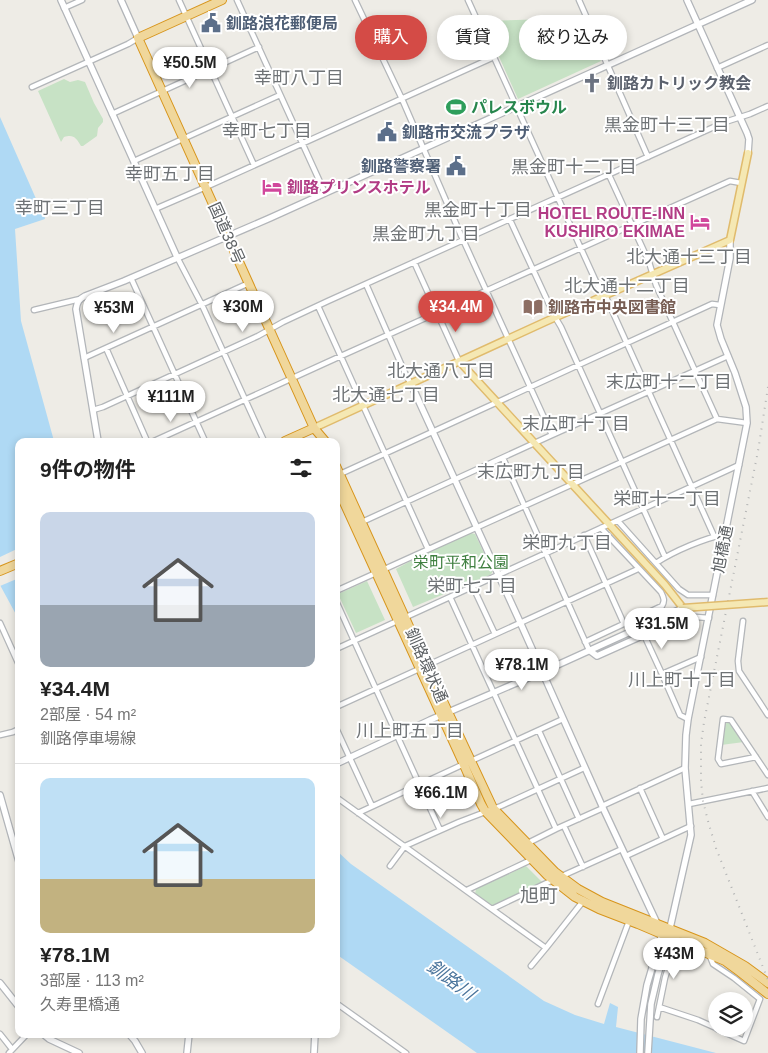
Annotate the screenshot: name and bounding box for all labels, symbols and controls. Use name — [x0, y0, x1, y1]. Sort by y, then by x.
public building icon: 釧路浪花郵便局 — [200, 12, 222, 34]
place label: 釧路浪花郵便局 — [226, 15, 338, 32]
chip: 購入 — [355, 15, 427, 60]
chip: 賃貸 — [437, 15, 509, 60]
chip: 絞り込み — [519, 15, 627, 60]
pin: ¥50.5M — [149, 46, 231, 89]
text: ¥50.5M — [163, 54, 217, 71]
district label: 幸町八丁目 — [254, 68, 344, 88]
church icon: 釧路カトリック教会 — [581, 72, 603, 94]
place label: 釧路カトリック教会 — [607, 75, 751, 92]
sports icon: パレスボウル — [445, 96, 467, 118]
place label: パレスボウル — [471, 99, 567, 116]
district label: 黒金町十三丁目 — [604, 115, 730, 135]
district label: 幸町七丁目 — [222, 121, 312, 141]
public building icon: 釧路市交流プラザ — [376, 121, 398, 143]
place label: 釧路市交流プラザ — [402, 124, 530, 141]
public building icon: 釧路警察署 — [445, 155, 467, 177]
district label: 黒金町十二丁目 — [511, 157, 637, 177]
place label: 釧路警察署 — [361, 158, 441, 175]
district label: 幸町五丁目 — [125, 164, 215, 184]
hotel icon: 釧路プリンスホテル — [261, 176, 283, 198]
place label: 釧路プリンスホテル — [287, 179, 431, 196]
district label: 幸町三丁目 — [15, 198, 105, 218]
street label: 国道38号 — [205, 200, 248, 267]
district label: 黒金町十丁目 — [424, 200, 532, 220]
place label: HOTEL ROUTE-INN KUSHIRO EKIMAE — [538, 205, 685, 240]
hotel icon: HOTEL ROUTE-INN KUSHIRO EKIMAE — [689, 211, 711, 233]
district label: 黒金町九丁目 — [372, 224, 480, 244]
district label: 北大通十三丁目 — [626, 247, 752, 267]
district label: 北大通十二丁目 — [564, 276, 690, 296]
pin: ¥30M — [213, 290, 273, 333]
pin: ¥34.4M — [415, 290, 497, 333]
pin: ¥53M — [84, 292, 144, 334]
library icon: 釧路市中央図書館 — [522, 296, 544, 318]
text: ¥30M — [223, 298, 263, 315]
text: ¥34.4M — [429, 298, 483, 315]
text: ¥53M — [94, 299, 134, 316]
place label: 釧路市中央図書館 — [548, 299, 676, 316]
district label: 北大通八丁目 — [387, 361, 495, 381]
district label: 末広町十二丁目 — [606, 372, 732, 392]
pin: ¥111M — [136, 380, 206, 423]
district label: 北大通七丁目 — [332, 385, 440, 405]
text: ¥111M — [147, 388, 195, 405]
district label: 末広町十丁目 — [522, 414, 630, 434]
icon: filters — [287, 454, 315, 482]
text: 9件の物件 — [40, 458, 136, 481]
district label: 末広町九丁目 — [477, 462, 585, 482]
district label: 栄町十一丁目 — [613, 489, 721, 509]
street label: 旭橋通 — [710, 524, 735, 574]
district label: 栄町九丁目 — [522, 533, 612, 553]
icon: home — [133, 545, 223, 635]
park label: 栄町平和公園 — [413, 554, 509, 571]
district label: 栄町七丁目 — [427, 576, 517, 596]
pin: ¥31.5M — [621, 608, 703, 650]
text: ¥31.5M — [635, 615, 689, 632]
street label: 釧路環状通 — [403, 625, 451, 705]
pin: ¥78.1M — [481, 648, 563, 691]
text: ¥78.1M — [495, 656, 549, 673]
district label: 川上町十丁目 — [628, 670, 736, 690]
text: ¥34.4M — [40, 677, 110, 700]
text: 2部屋 · 54 m² — [40, 706, 136, 723]
district label: 川上町五丁目 — [356, 721, 464, 741]
text: 釧路停車場線 — [40, 730, 136, 747]
pin: ¥66.1M — [400, 776, 482, 819]
text: ¥66.1M — [414, 784, 468, 801]
icon: home — [133, 810, 223, 900]
district label: 旭町 — [520, 885, 558, 906]
pin: ¥43M — [644, 938, 704, 980]
text: ¥78.1M — [40, 943, 110, 966]
text: ¥43M — [654, 945, 694, 962]
water label: 釧路川 — [423, 956, 480, 1005]
text: 3部屋 · 113 m² — [40, 972, 144, 989]
map controls — [708, 992, 753, 1037]
button: layers — [708, 992, 753, 1037]
text: 久寿里橋通 — [40, 996, 120, 1013]

